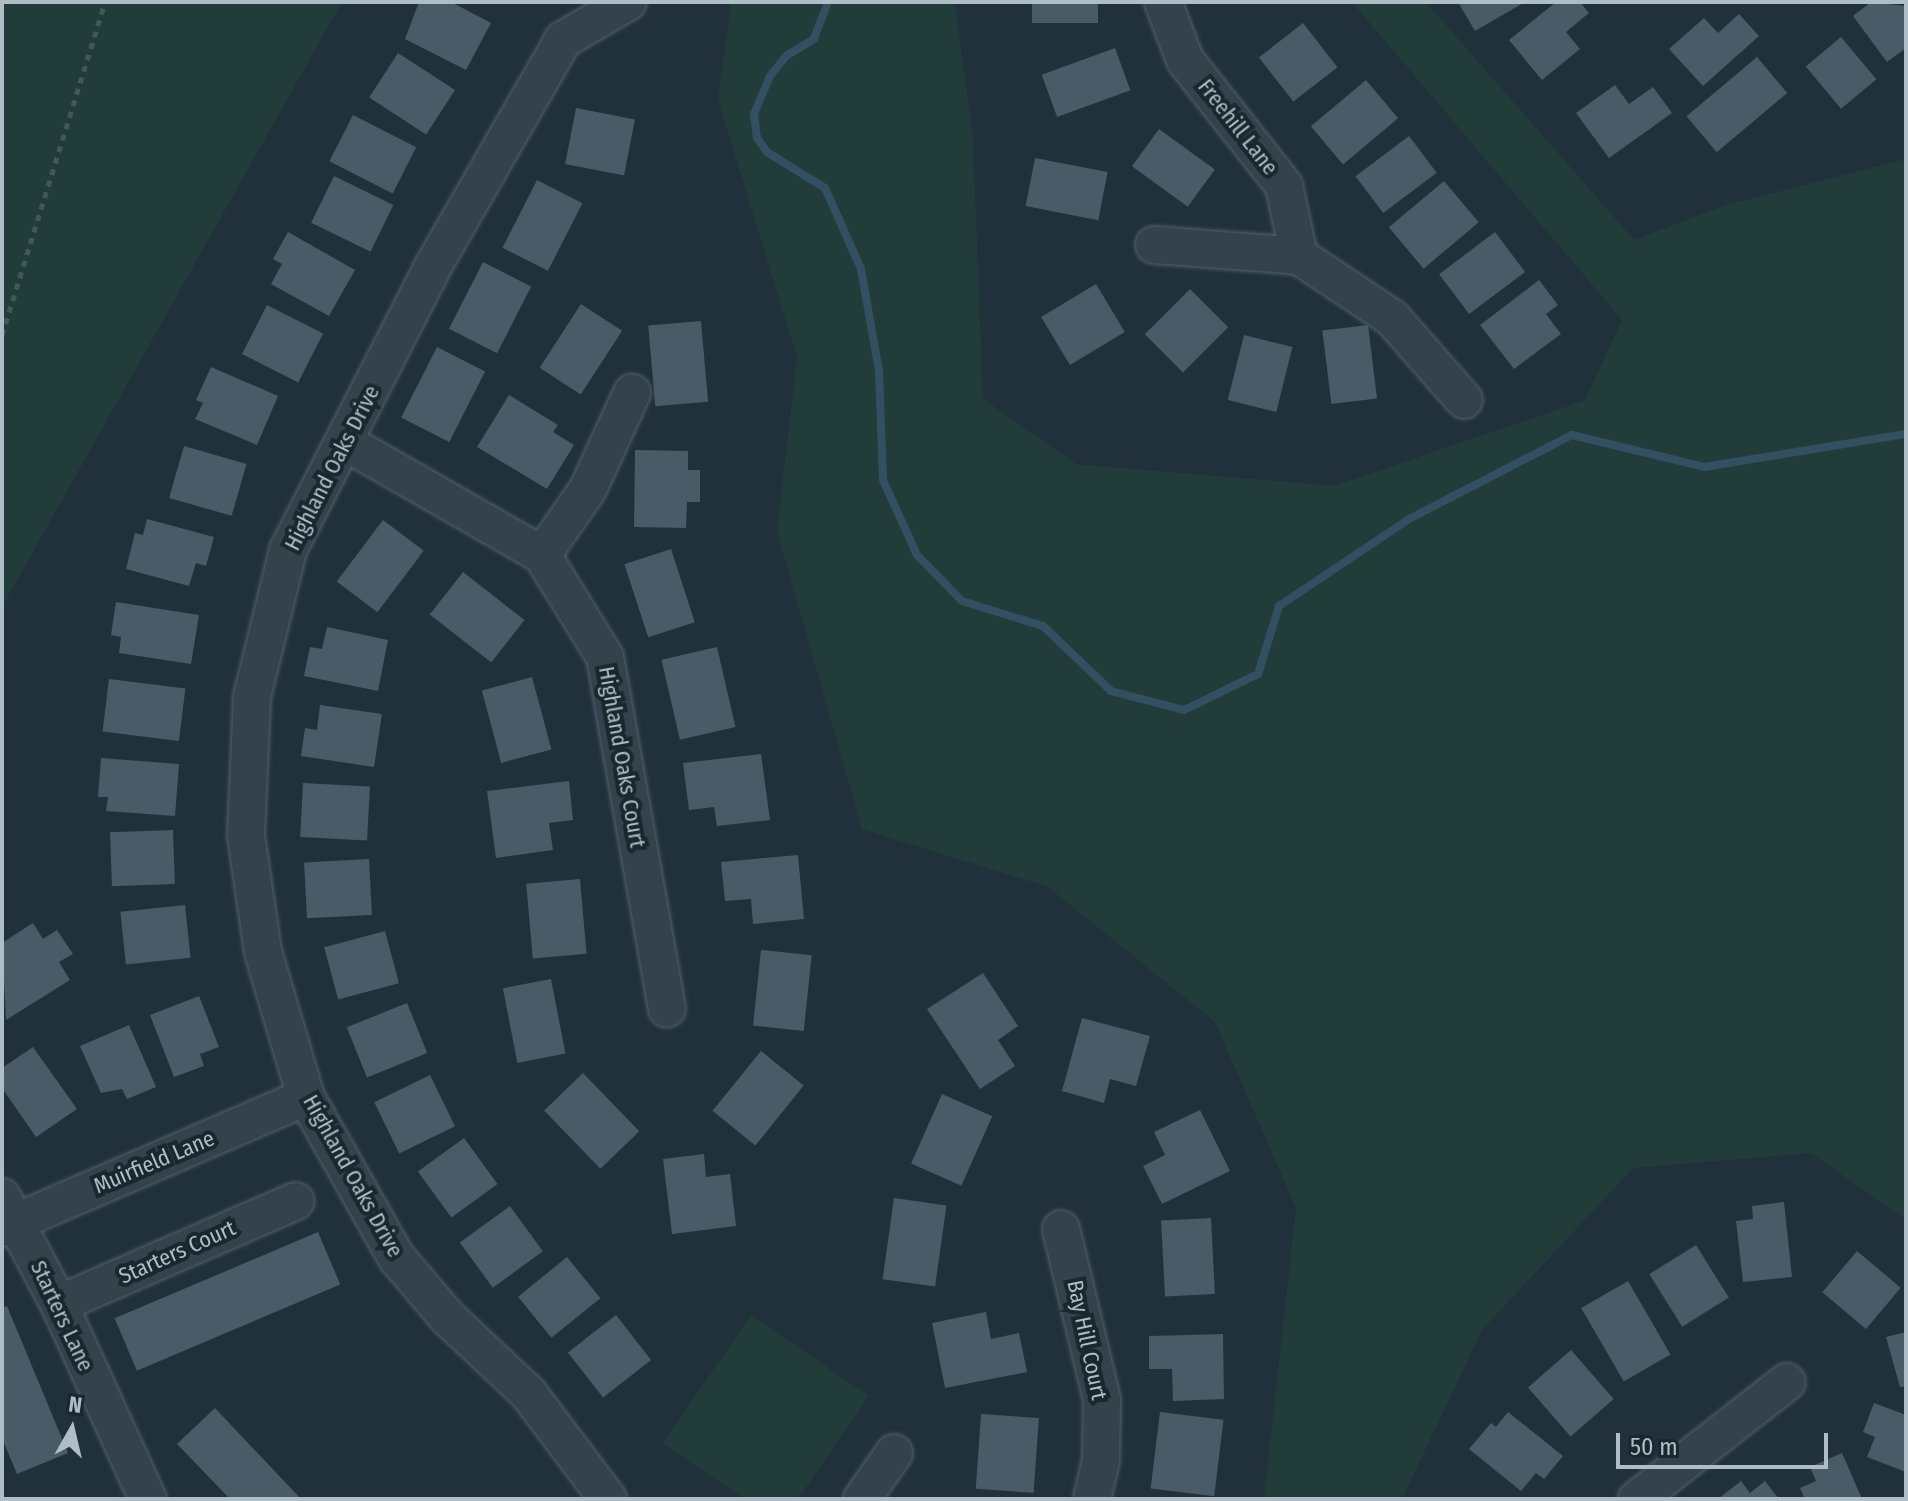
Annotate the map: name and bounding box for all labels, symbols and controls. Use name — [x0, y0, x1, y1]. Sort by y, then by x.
street label: Freehill Lane — [1192, 74, 1284, 180]
street label: Highland Oaks Drive — [279, 381, 385, 555]
street label: Highland Oaks Court — [593, 664, 651, 850]
street label: Highland Oaks Drive — [297, 1090, 409, 1262]
street label: Muirfield Lane — [90, 1125, 218, 1199]
street label: Starters Court — [115, 1215, 239, 1289]
street label: Starters Lane — [25, 1257, 99, 1375]
street label: Bay Hill Court — [1061, 1278, 1113, 1402]
north arrow — [32, 1389, 112, 1469]
text: N — [67, 1390, 84, 1419]
scale bar — [1620, 1417, 1832, 1467]
text: 50 m — [1630, 1433, 1678, 1461]

